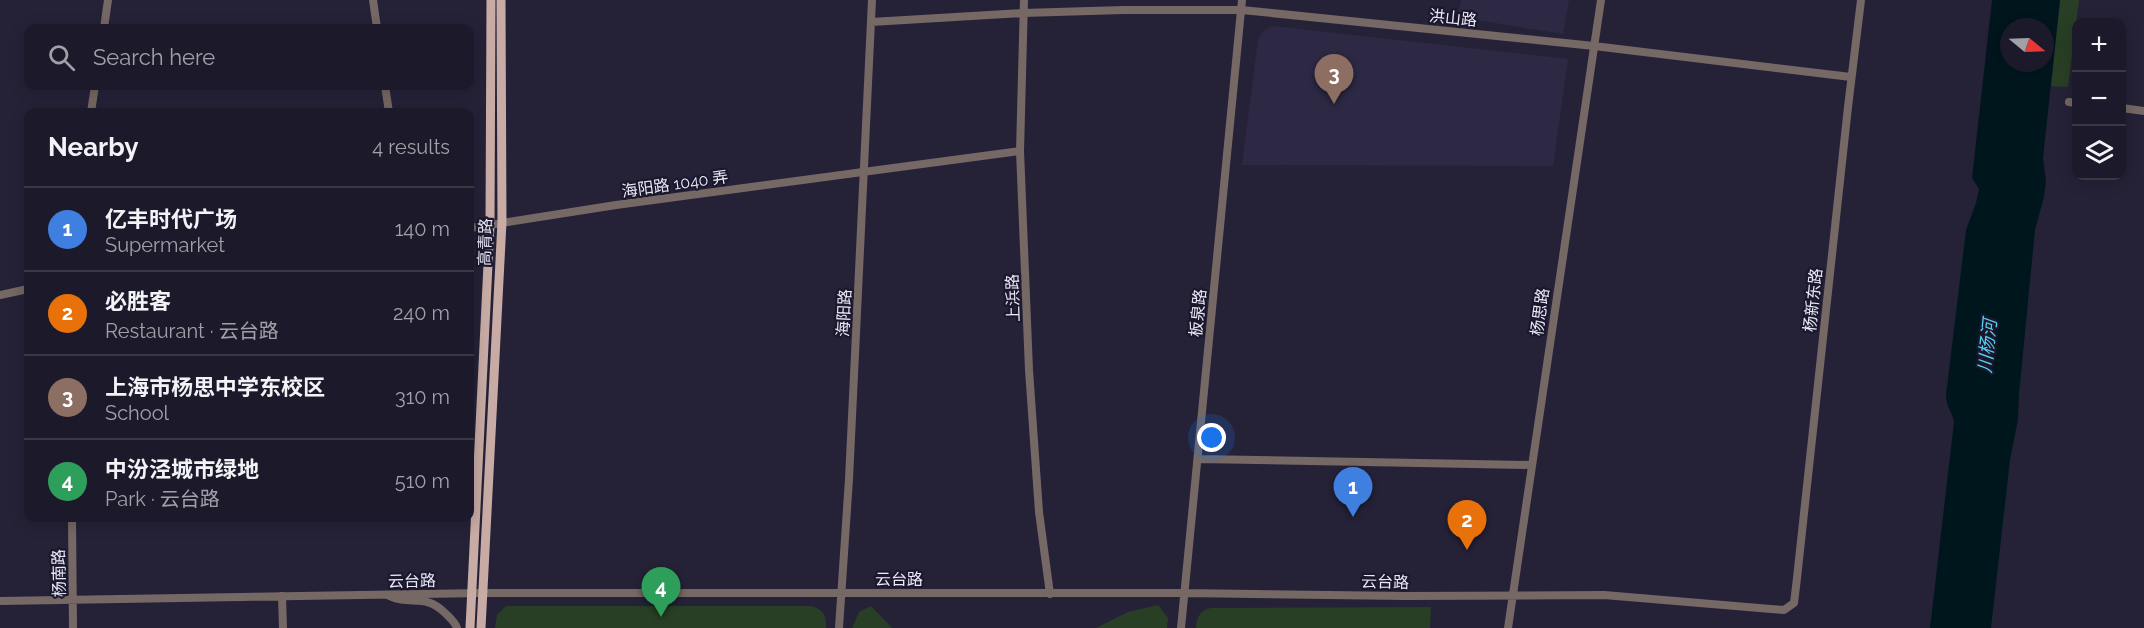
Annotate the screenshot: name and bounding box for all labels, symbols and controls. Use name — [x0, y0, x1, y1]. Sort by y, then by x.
street label: 洪山路 — [1428, 6, 1478, 30]
north arrow — [2000, 18, 2054, 72]
map controls — [2072, 18, 2126, 180]
button: + — [2072, 18, 2126, 72]
search box — [24, 24, 474, 90]
icon: search — [45, 41, 78, 74]
text: Search here — [93, 44, 215, 70]
pin: 3 — [1314, 54, 1354, 104]
button: − — [2072, 72, 2126, 126]
button: layers — [2072, 126, 2126, 180]
text: Nearby — [48, 132, 138, 162]
text: 4 results — [372, 135, 450, 159]
street label: 海阳路 1040 弄 — [621, 167, 729, 201]
text: 亿丰时代广场 — [105, 206, 237, 232]
text: 1 — [63, 217, 72, 241]
text: 140 m — [395, 217, 450, 241]
street label: 高青路 — [475, 218, 495, 266]
text: Supermarket — [105, 233, 225, 257]
street label: 杨新东路 — [1800, 267, 1826, 333]
street label: 上浜路 — [1003, 274, 1023, 322]
street label: 杨思路 — [1527, 287, 1553, 337]
text: 必胜客 — [105, 288, 171, 314]
street label: 板泉路 — [1186, 288, 1210, 338]
street label: 海阳路 — [833, 289, 855, 337]
text: 2 — [62, 301, 73, 325]
text: 240 m — [393, 301, 450, 325]
water label: 川杨河 — [1974, 315, 2001, 374]
text: Restaurant · 云台路 — [105, 319, 279, 343]
text: 上海市杨思中学东校区 — [105, 374, 325, 400]
text: 3 — [62, 385, 73, 409]
text: 310 m — [395, 385, 450, 409]
text: School — [105, 401, 169, 425]
your location — [1197, 423, 1226, 452]
text: 中汾泾城市绿地 — [105, 456, 259, 482]
pin: 1 — [1334, 468, 1372, 517]
text: 4 — [62, 469, 73, 493]
text: 510 m — [395, 469, 450, 493]
text: Park · 云台路 — [105, 487, 220, 511]
pin: 2 — [1448, 500, 1486, 550]
street label: 杨南路 — [49, 549, 69, 597]
pin: 4 — [642, 568, 680, 617]
street label: 云台路 — [875, 570, 923, 589]
street label: 云台路 — [388, 571, 436, 591]
street label: 云台路 — [1361, 572, 1409, 592]

